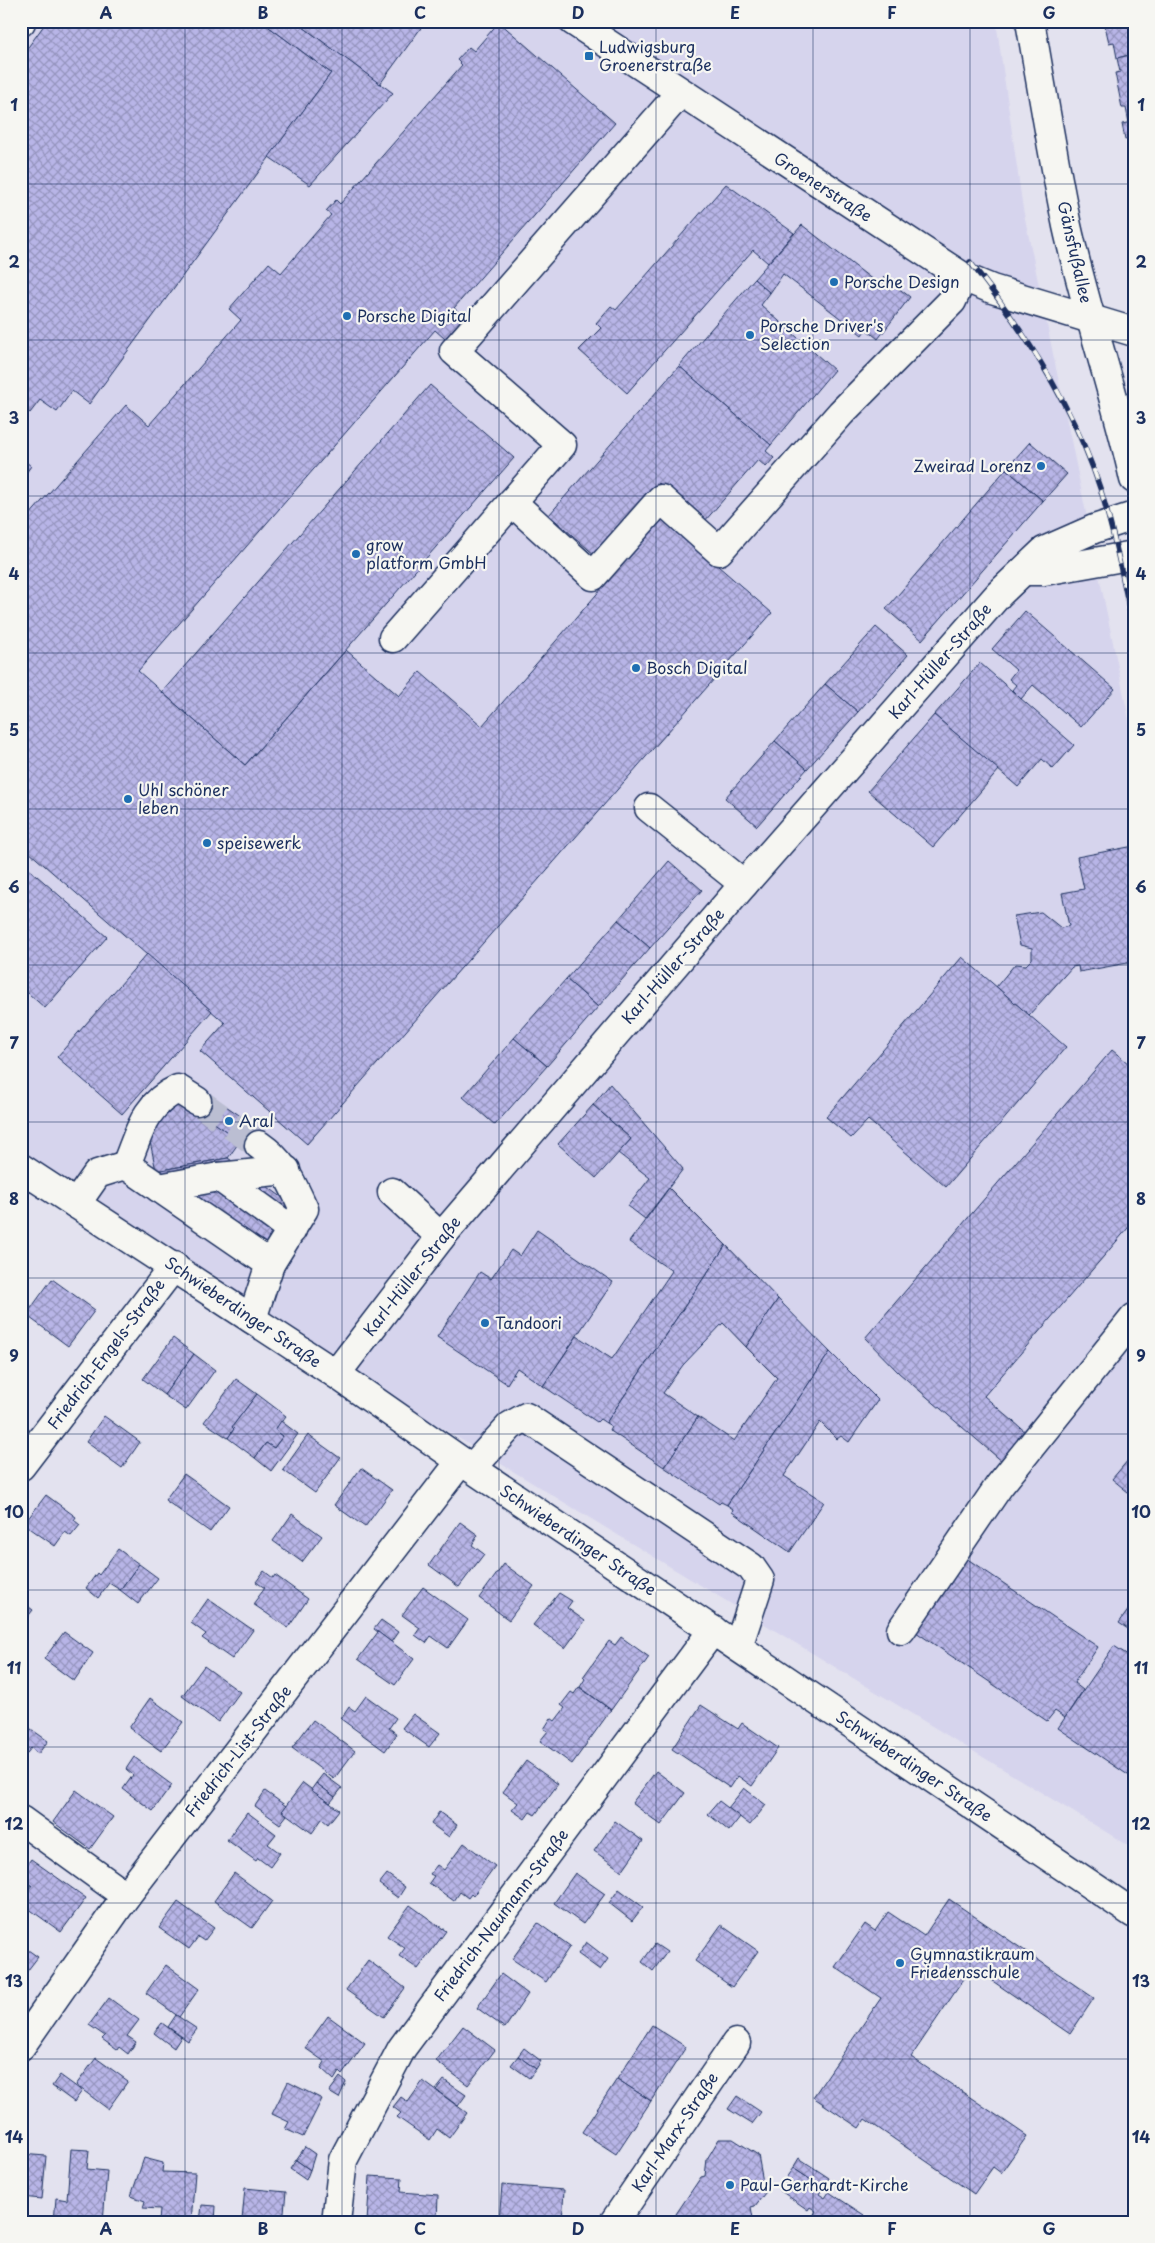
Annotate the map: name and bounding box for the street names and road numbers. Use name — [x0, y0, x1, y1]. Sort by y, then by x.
street label: Groenerstraße — [770, 145, 877, 227]
street label: Gänsfußallee — [1053, 199, 1099, 305]
street label: Karl-Hüller-Straße — [882, 597, 996, 723]
street label: Karl-Hüller-Straße — [615, 902, 729, 1028]
street label: Karl-Hüller-Straße — [357, 1210, 466, 1340]
street label: Schwieberdinger Straße — [161, 1250, 327, 1373]
street label: Friedrich-Engels-Straße — [41, 1273, 170, 1434]
street label: Schwieberdinger Straße — [496, 1478, 662, 1601]
street label: Friedrich-List-Straße — [178, 1679, 296, 1821]
street label: Schwieberdinger Straße — [832, 1704, 998, 1827]
street label: Friedrich-Naumann-Straße — [427, 1823, 573, 2006]
street label: Karl-Marx-Straße — [625, 2067, 723, 2196]

